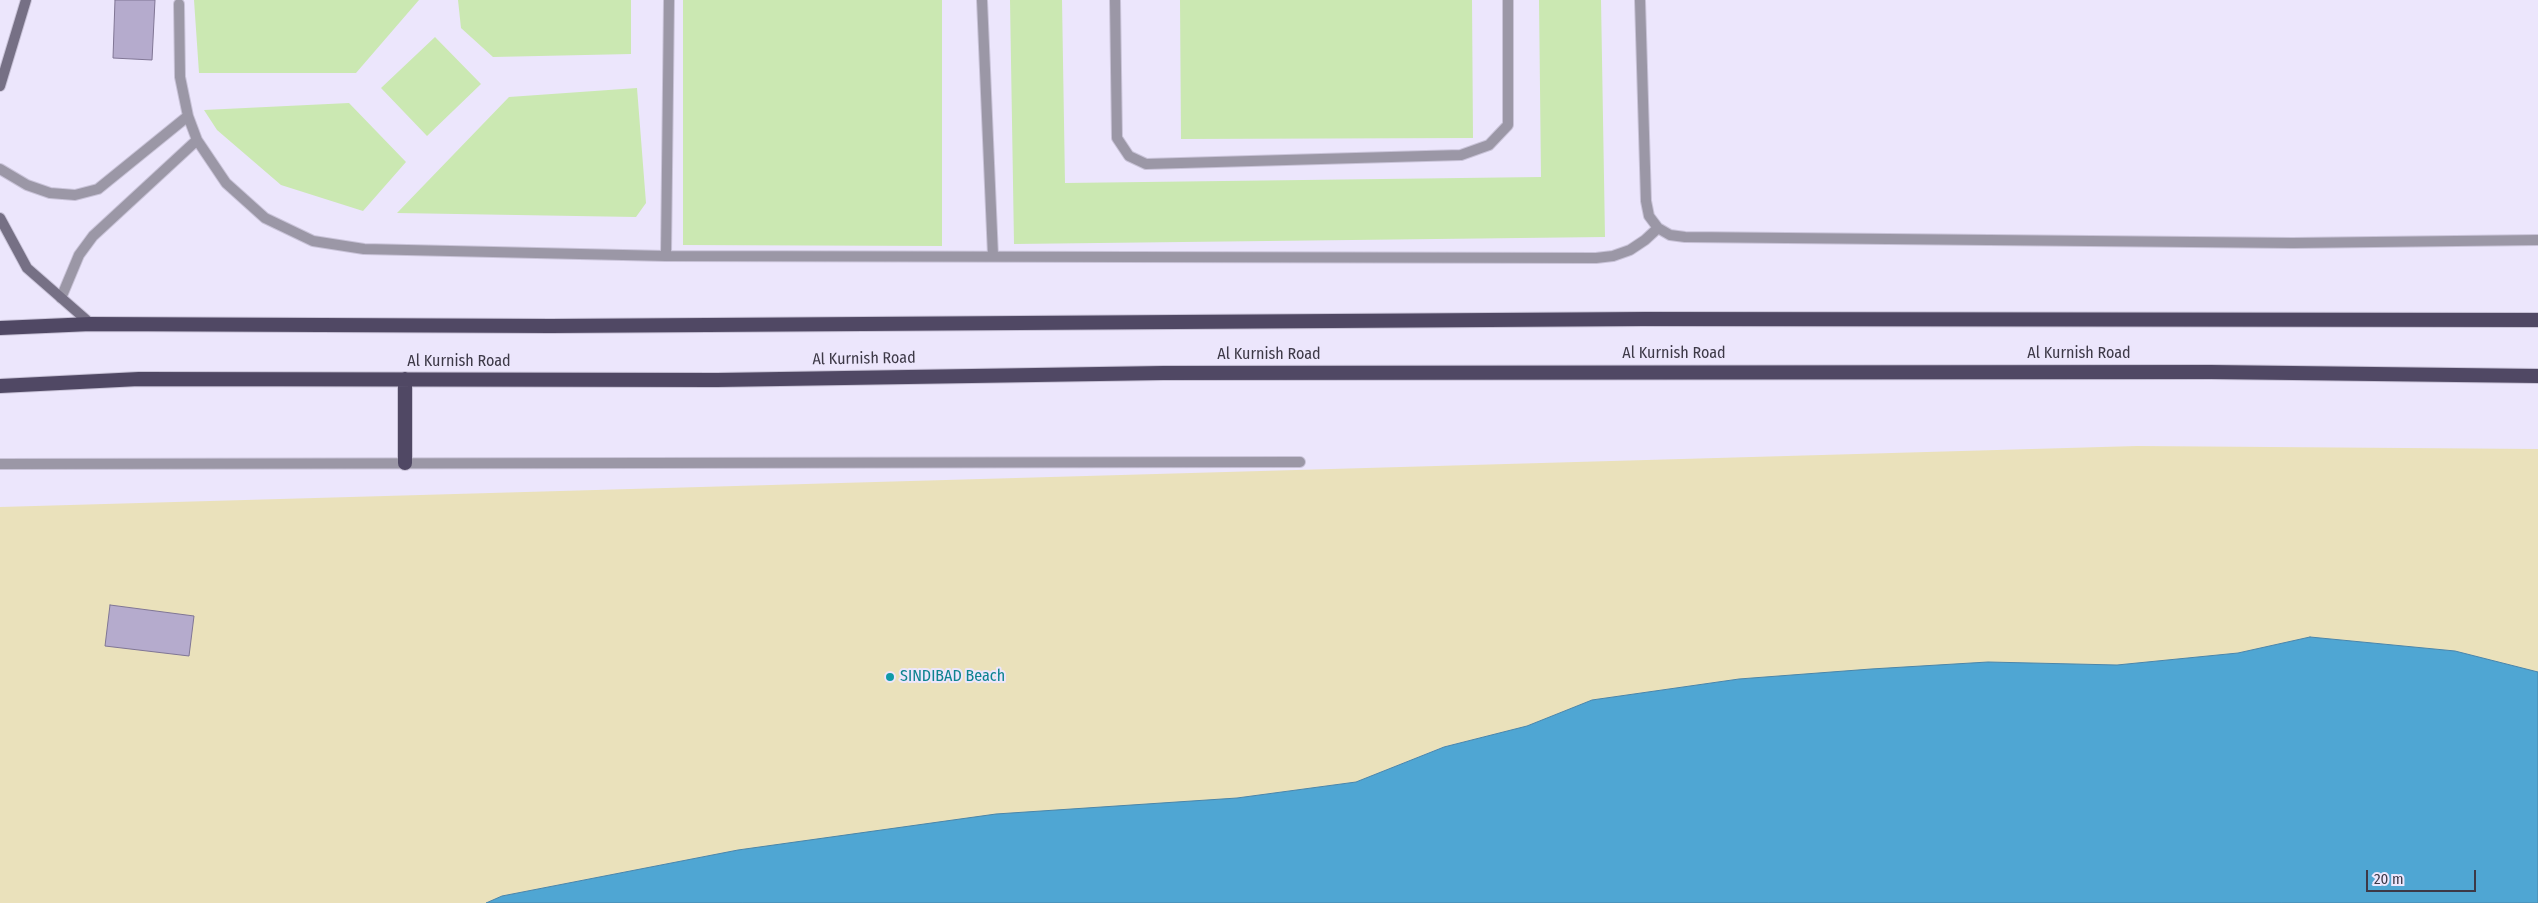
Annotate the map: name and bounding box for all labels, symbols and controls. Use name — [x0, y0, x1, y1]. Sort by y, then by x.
street label: Al Kurnish Road — [1622, 344, 1726, 364]
street label: Al Kurnish Road — [2027, 344, 2131, 364]
street label: Al Kurnish Road — [1217, 345, 1321, 365]
street label: Al Kurnish Road — [812, 348, 916, 370]
street label: Al Kurnish Road — [407, 352, 511, 372]
place label: SINDIBAD Beach — [900, 667, 1005, 687]
marker: SINDIBAD Beach — [884, 671, 896, 683]
scale bar — [2368, 860, 2478, 892]
text: 20 m — [2374, 870, 2404, 888]

